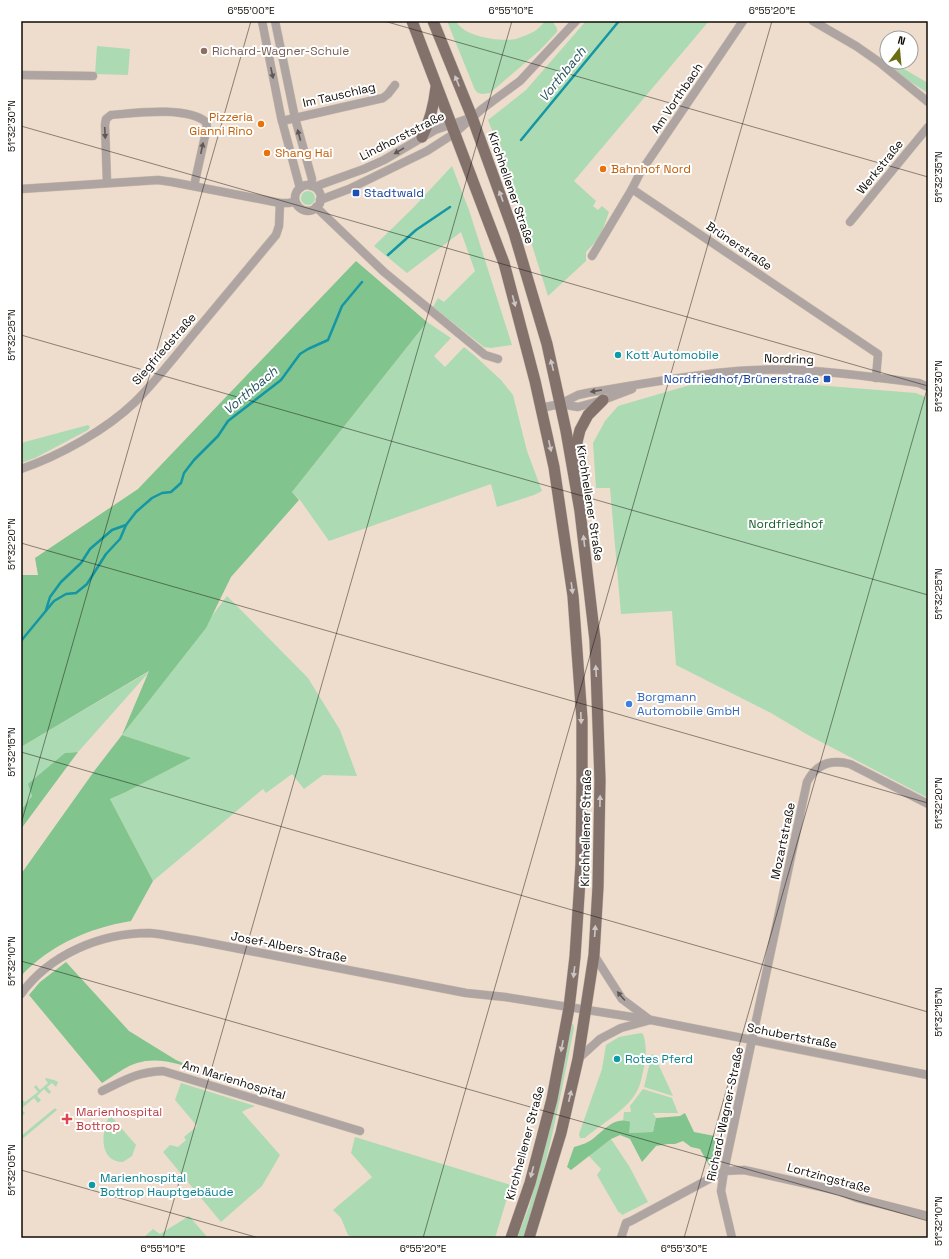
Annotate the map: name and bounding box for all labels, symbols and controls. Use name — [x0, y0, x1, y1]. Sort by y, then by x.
text: 6°55'00"E — [227, 4, 275, 17]
text: 6°55'10"E — [489, 4, 534, 17]
text: 6°55'20"E — [749, 4, 796, 17]
north arrow — [879, 30, 919, 70]
text: N — [896, 33, 907, 48]
place label: Richard-Wagner-Schule — [212, 43, 349, 59]
water label: Vorthbach — [535, 43, 590, 105]
marker: Richard-Wagner-Schule — [199, 46, 209, 56]
street label: Am Vorthbach — [648, 60, 706, 136]
one-way arrow — [270, 67, 276, 79]
one-way arrow — [453, 75, 459, 87]
street label: Im Tauschlag — [301, 79, 377, 111]
text: 51°32'30"N — [5, 100, 18, 152]
street label: Lindhorststraße — [357, 108, 447, 164]
place label: Pizzeria Gianni Rino — [189, 109, 253, 139]
marker: Pizzeria Gianni Rino — [256, 119, 266, 129]
one-way arrow — [102, 127, 108, 140]
one-way arrow — [296, 128, 302, 140]
street label: Kirchhellener Straße — [484, 130, 538, 246]
street label: Werkstraße — [853, 136, 907, 198]
one-way arrow — [200, 142, 206, 154]
place label: Shang Hai — [275, 145, 333, 161]
one-way arrow — [394, 147, 404, 155]
marker: Shang Hai — [262, 148, 272, 158]
text: 51°32'35"N — [932, 151, 945, 203]
place label: Bahnhof Nord — [611, 161, 691, 177]
marker: Bahnhof Nord — [598, 164, 608, 174]
place label: Stadtwald — [364, 185, 424, 201]
marker: Stadtwald — [351, 188, 361, 198]
one-way arrow — [498, 190, 504, 202]
street label: Brünerstraße — [703, 218, 775, 274]
one-way arrow — [511, 295, 517, 307]
text: 51°32'25"N — [5, 309, 18, 361]
street label: Siegfriedstraße — [128, 310, 200, 388]
place label: Kott Automobile — [626, 347, 719, 363]
marker: Kott Automobile — [613, 350, 623, 360]
street label: Nordring — [764, 350, 814, 368]
one-way arrow — [549, 359, 555, 371]
text: 51°32'30"N — [932, 360, 945, 412]
water label: Vorthbach — [220, 362, 282, 418]
place label: Nordfriedhof/Brünerstraße — [664, 371, 819, 387]
marker: Nordfriedhof/Brünerstraße — [822, 374, 832, 384]
one-way arrow — [590, 389, 602, 395]
one-way arrow — [547, 440, 553, 452]
street label: Kirchhellener Straße — [573, 444, 607, 562]
park label: Nordfriedhof — [749, 516, 823, 532]
text: 51°32'20"N — [5, 518, 18, 570]
one-way arrow — [581, 535, 587, 547]
text: 51°32'25"N — [932, 568, 945, 620]
one-way arrow — [569, 582, 575, 594]
one-way arrow — [593, 664, 599, 677]
place label: Borgmann Automobile GmbH — [637, 689, 740, 719]
marker: Borgmann Automobile GmbH — [624, 699, 634, 709]
one-way arrow — [578, 712, 585, 724]
text: 51°32'15"N — [5, 727, 18, 777]
street label: Kirchhellener Straße — [577, 769, 595, 887]
text: 51°32'20"N — [932, 777, 945, 829]
one-way arrow — [596, 795, 603, 807]
street label: Mozartstraße — [767, 801, 799, 881]
one-way arrow — [592, 924, 599, 937]
street label: Josef-Albers-Straße — [230, 928, 348, 966]
text: 51°32'10"N — [5, 936, 18, 986]
one-way arrow — [570, 966, 577, 978]
text: 51°32'15"N — [932, 987, 945, 1037]
one-way arrow — [616, 991, 625, 1001]
street label: Schubertstraße — [746, 1019, 838, 1053]
one-way arrow — [559, 1040, 565, 1052]
street label: Richard-Wagner-Straße — [703, 1045, 747, 1183]
place label: Rotes Pferd — [625, 1051, 693, 1067]
marker: Rotes Pferd — [612, 1054, 622, 1064]
street label: Am Marienhospital — [180, 1057, 288, 1103]
street label: Kirchhellener Straße — [502, 1084, 548, 1202]
one-way arrow — [567, 1090, 573, 1103]
place label: Marienhospital Bottrop — [76, 1104, 162, 1134]
marker: Marienhospital Bottrop — [61, 1113, 73, 1125]
text: 51°32'05"N — [5, 1144, 18, 1196]
street label: Lortzingstraße — [785, 1159, 873, 1197]
one-way arrow — [529, 1166, 535, 1179]
place label: Marienhospital Bottrop Hauptgebäude — [100, 1170, 234, 1200]
marker: Marienhospital Bottrop Hauptgebäude — [87, 1180, 97, 1190]
text: 51°32'10"N — [932, 1196, 945, 1246]
text: 6°55'10"E — [141, 1242, 186, 1255]
text: 6°55'20"E — [400, 1242, 447, 1255]
text: 6°55'30"E — [661, 1242, 708, 1255]

